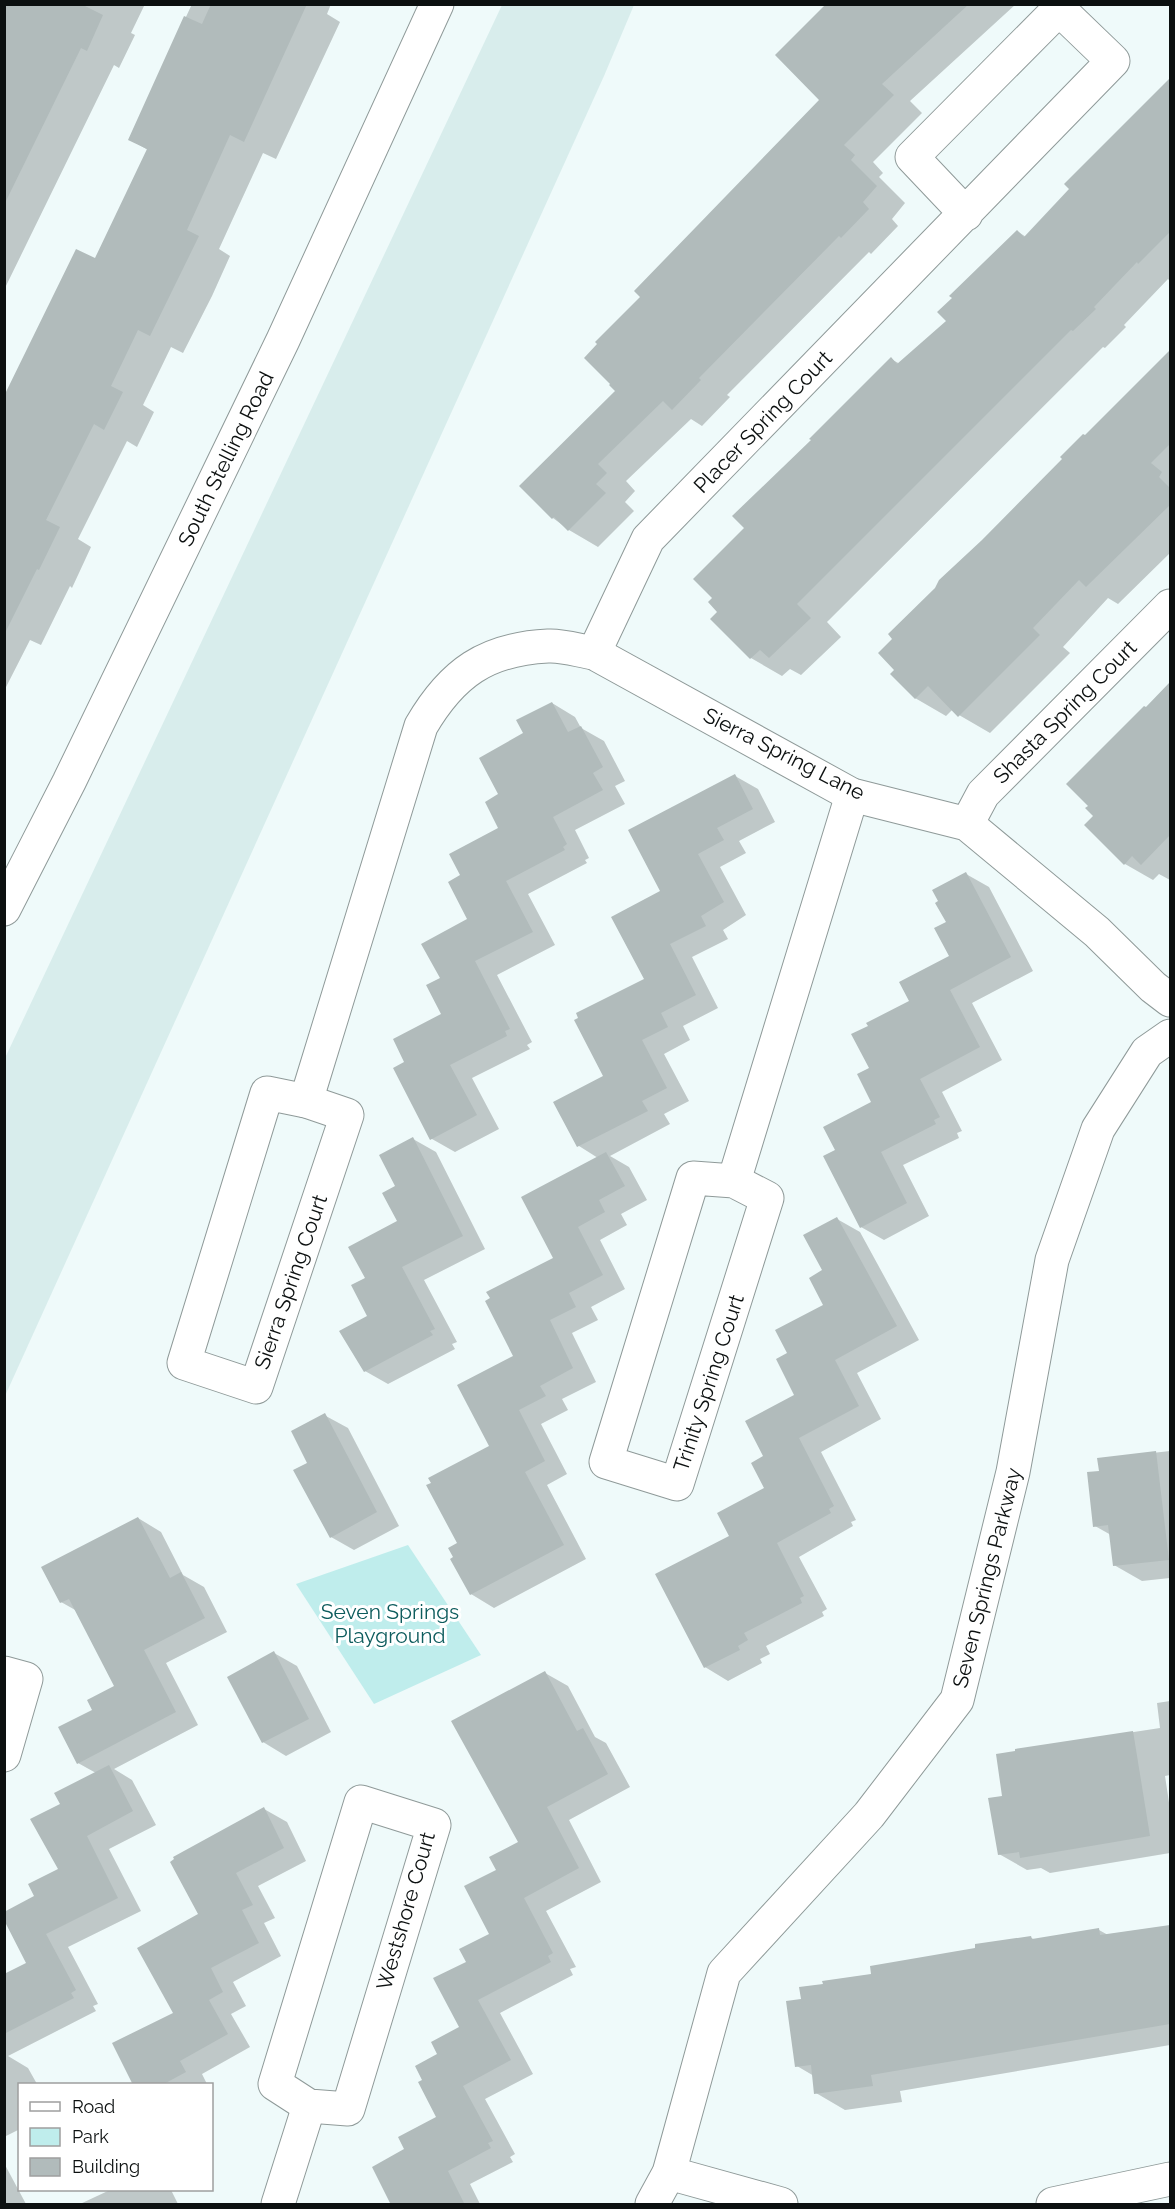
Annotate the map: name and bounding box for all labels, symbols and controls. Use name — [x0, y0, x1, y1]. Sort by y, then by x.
street label: Placer Spring Court — [688, 345, 837, 498]
street label: South Stelling Road — [172, 367, 279, 550]
street label: Shasta Spring Court — [988, 635, 1142, 789]
street label: Sierra Spring Lane — [699, 702, 869, 805]
street label: Sierra Spring Court — [249, 1191, 332, 1373]
street label: Trinity Spring Court — [668, 1291, 749, 1475]
street label: Seven Springs Parkway — [947, 1465, 1026, 1691]
park label: Seven Springs Playground — [321, 1599, 459, 1648]
street label: Westshore Court — [371, 1829, 440, 1993]
legend — [18, 2083, 213, 2191]
text: Road — [72, 2096, 115, 2117]
text: Park — [72, 2126, 109, 2147]
text: Building — [72, 2156, 140, 2177]

